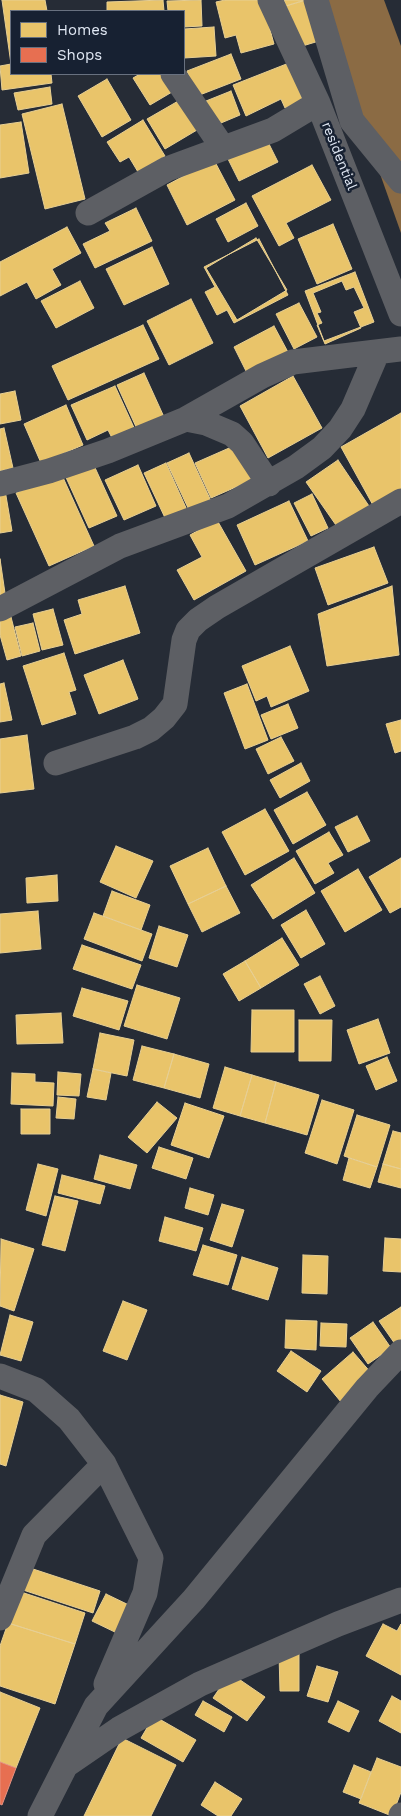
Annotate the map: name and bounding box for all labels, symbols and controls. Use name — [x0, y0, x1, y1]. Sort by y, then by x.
legend — [10, 10, 185, 75]
text: Homes — [57, 21, 108, 39]
text: Shops — [57, 46, 102, 64]
street label: residential — [318, 120, 360, 192]

